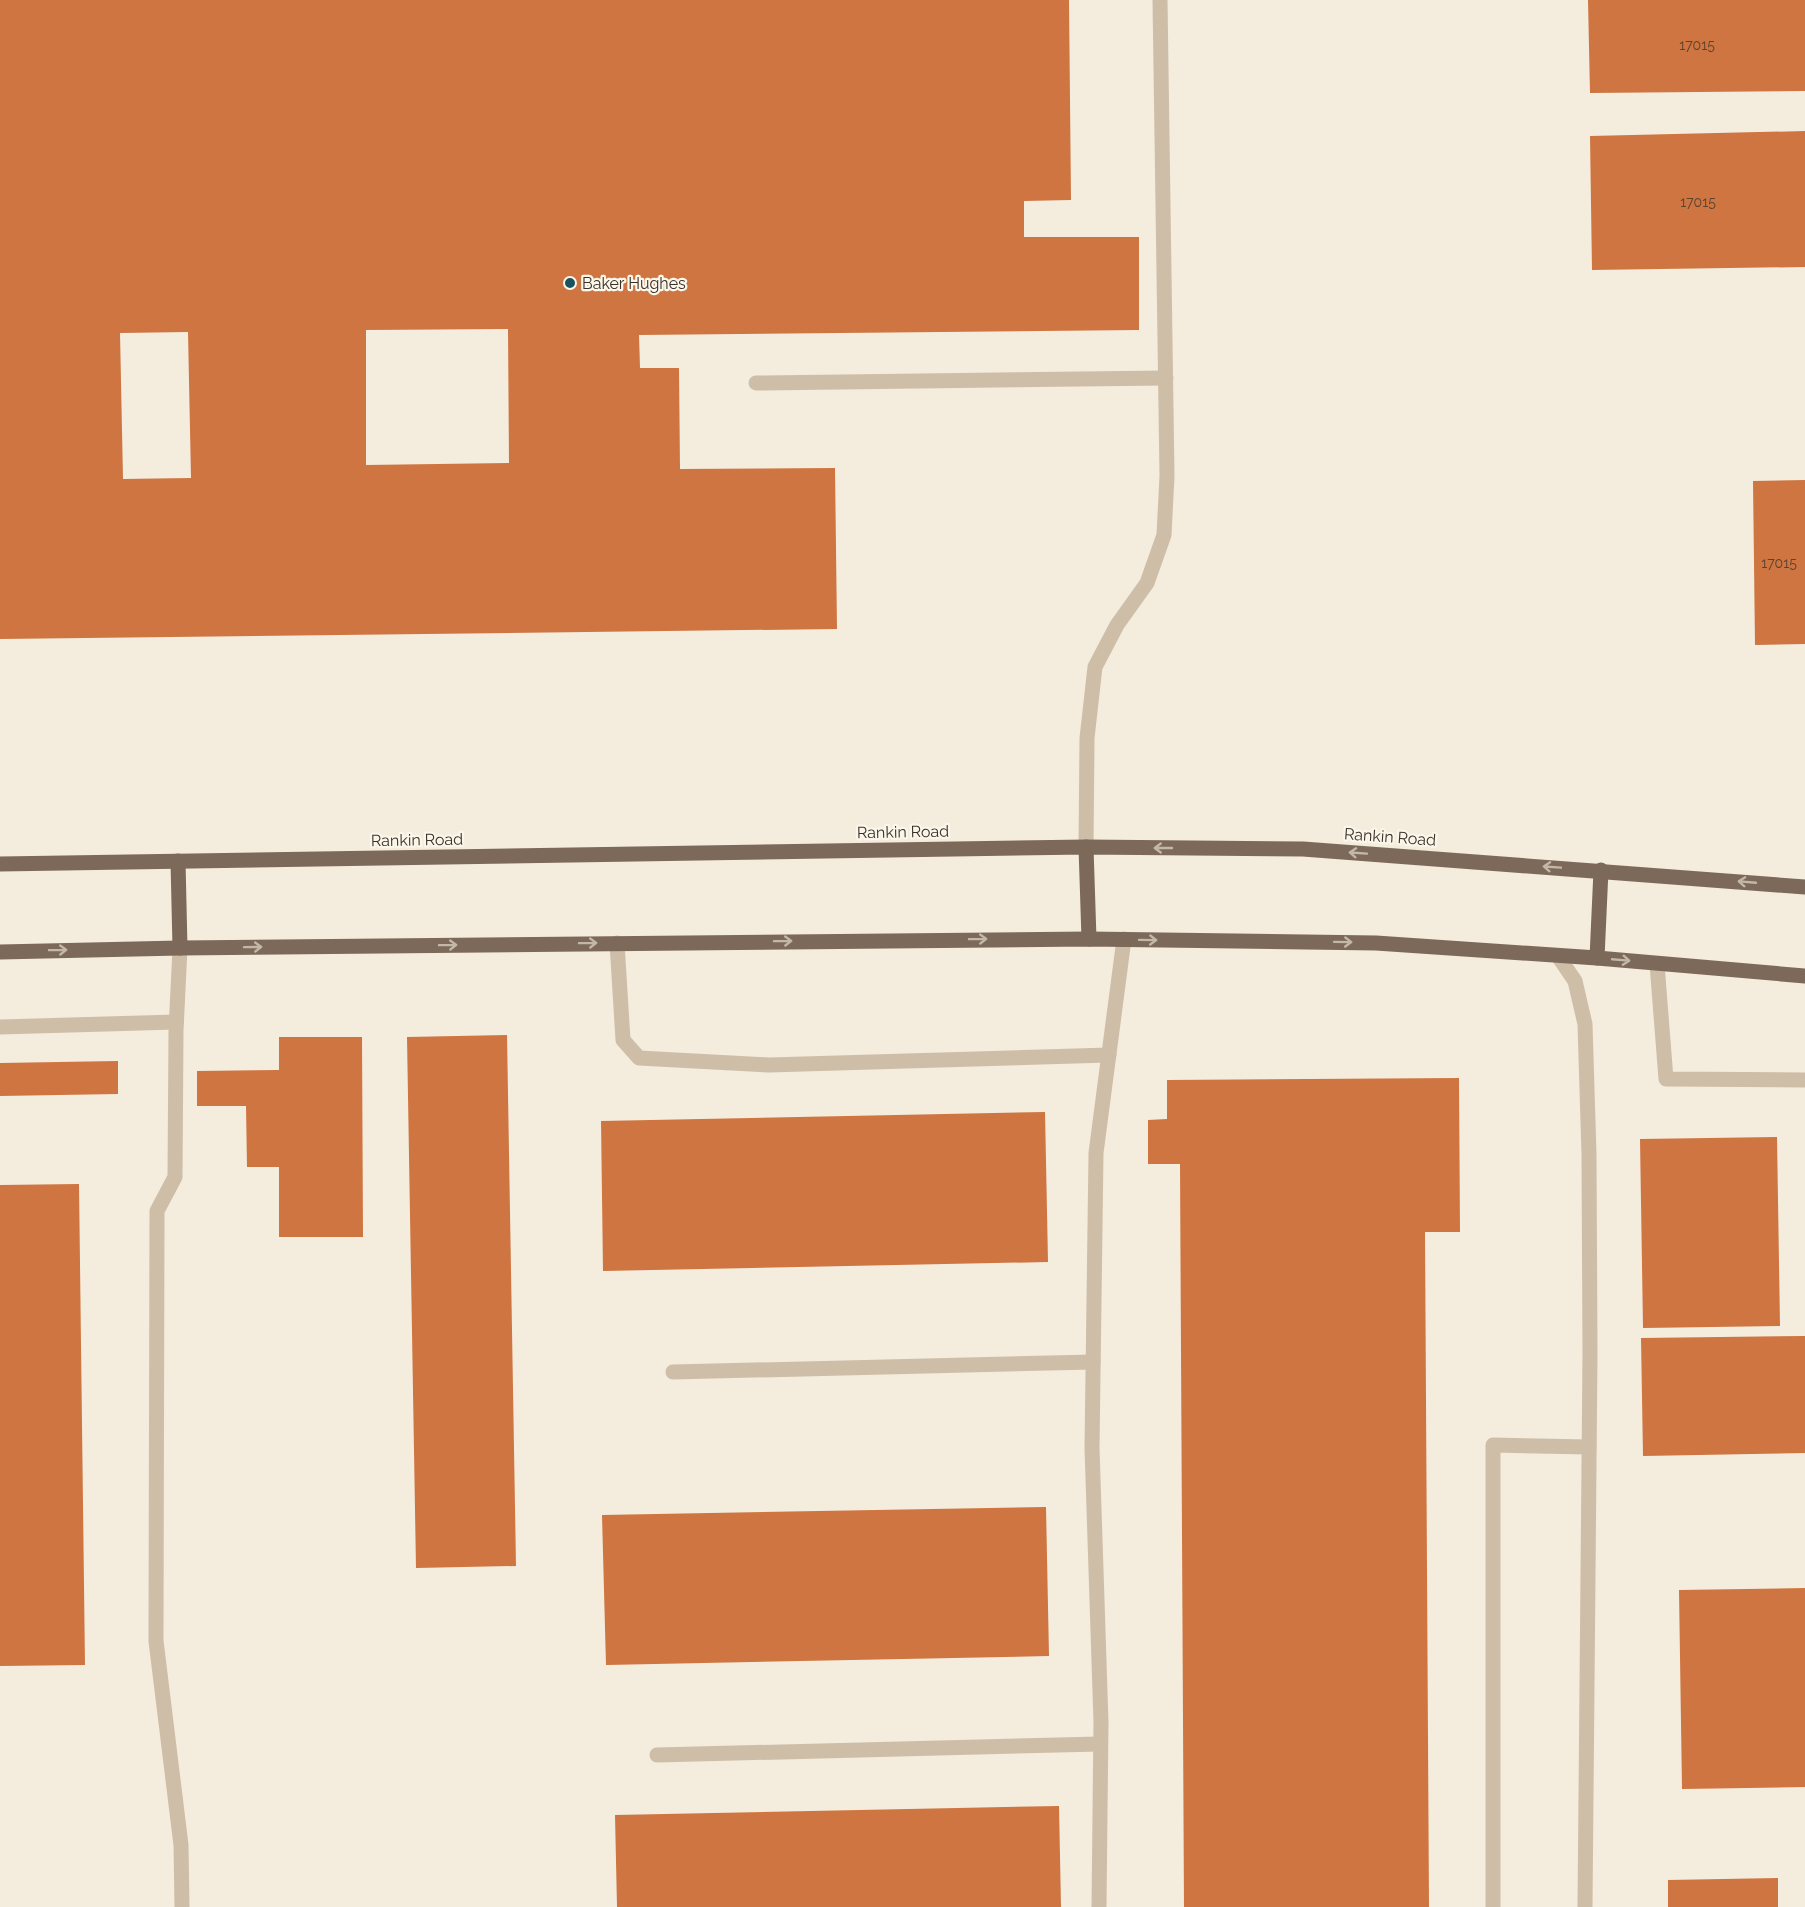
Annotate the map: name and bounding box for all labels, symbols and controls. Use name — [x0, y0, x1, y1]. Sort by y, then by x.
house number: 17015 — [1679, 37, 1715, 53]
house number: 17015 — [1680, 194, 1716, 210]
place label: Baker Hughes — [582, 274, 686, 293]
marker: Baker Hughes — [563, 276, 577, 290]
house number: 17015 — [1761, 555, 1797, 571]
street label: Rankin Road — [857, 822, 949, 842]
street label: Rankin Road — [1343, 824, 1437, 850]
street label: Rankin Road — [371, 830, 463, 850]
one-way arrow — [1153, 842, 1173, 854]
one-way arrow — [1348, 847, 1368, 858]
one-way arrow — [1543, 861, 1563, 872]
one-way arrow — [1737, 877, 1757, 888]
one-way arrow — [968, 933, 988, 945]
one-way arrow — [1137, 934, 1157, 945]
one-way arrow — [773, 935, 793, 947]
one-way arrow — [1332, 936, 1352, 948]
one-way arrow — [578, 937, 598, 949]
one-way arrow — [438, 939, 458, 951]
one-way arrow — [243, 941, 263, 953]
one-way arrow — [48, 945, 68, 956]
one-way arrow — [1610, 955, 1630, 966]

